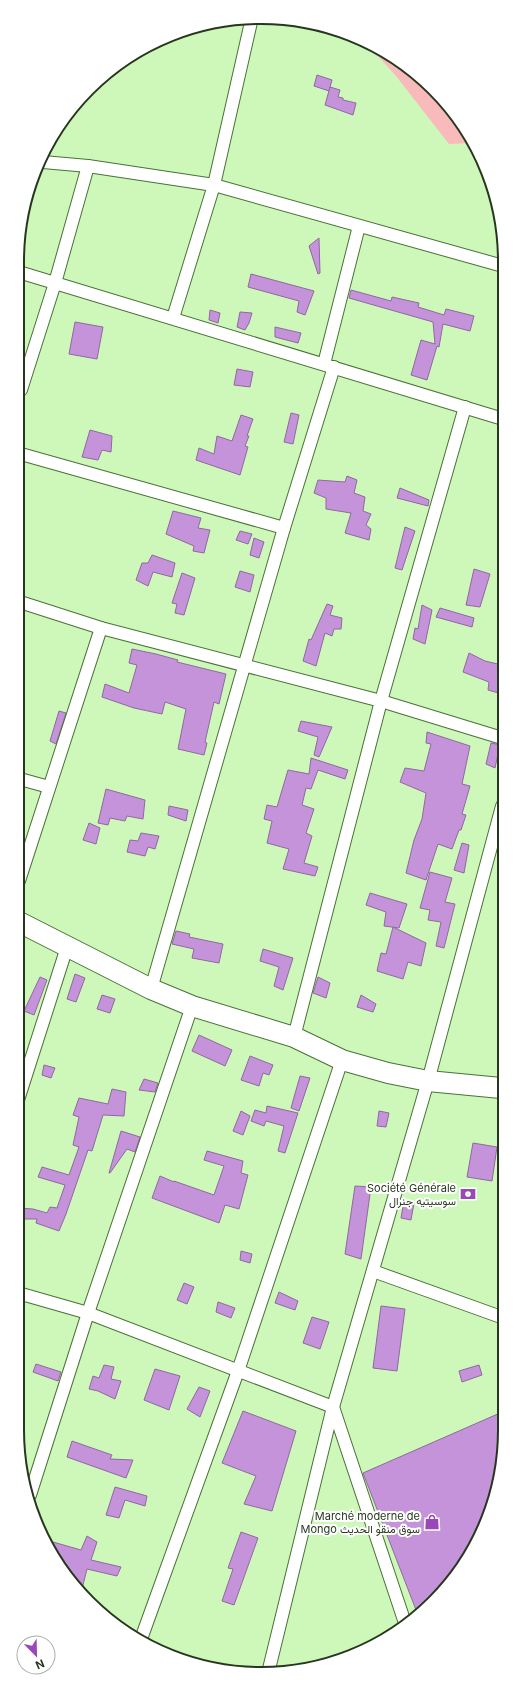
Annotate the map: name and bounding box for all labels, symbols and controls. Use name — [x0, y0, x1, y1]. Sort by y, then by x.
place label: Société Générale سوسيتيه جنرال — [367, 1181, 456, 1208]
bank icon: Société Générale سوسيتيه جنرال — [459, 1185, 477, 1203]
place label: Marché moderne de Mongo سوق منقو الحديث — [301, 1509, 420, 1536]
shop icon: Marché moderne de Mongo سوق منقو الحديث — [423, 1513, 441, 1531]
north arrow — [16, 1635, 56, 1675]
text: N — [33, 1656, 47, 1672]

